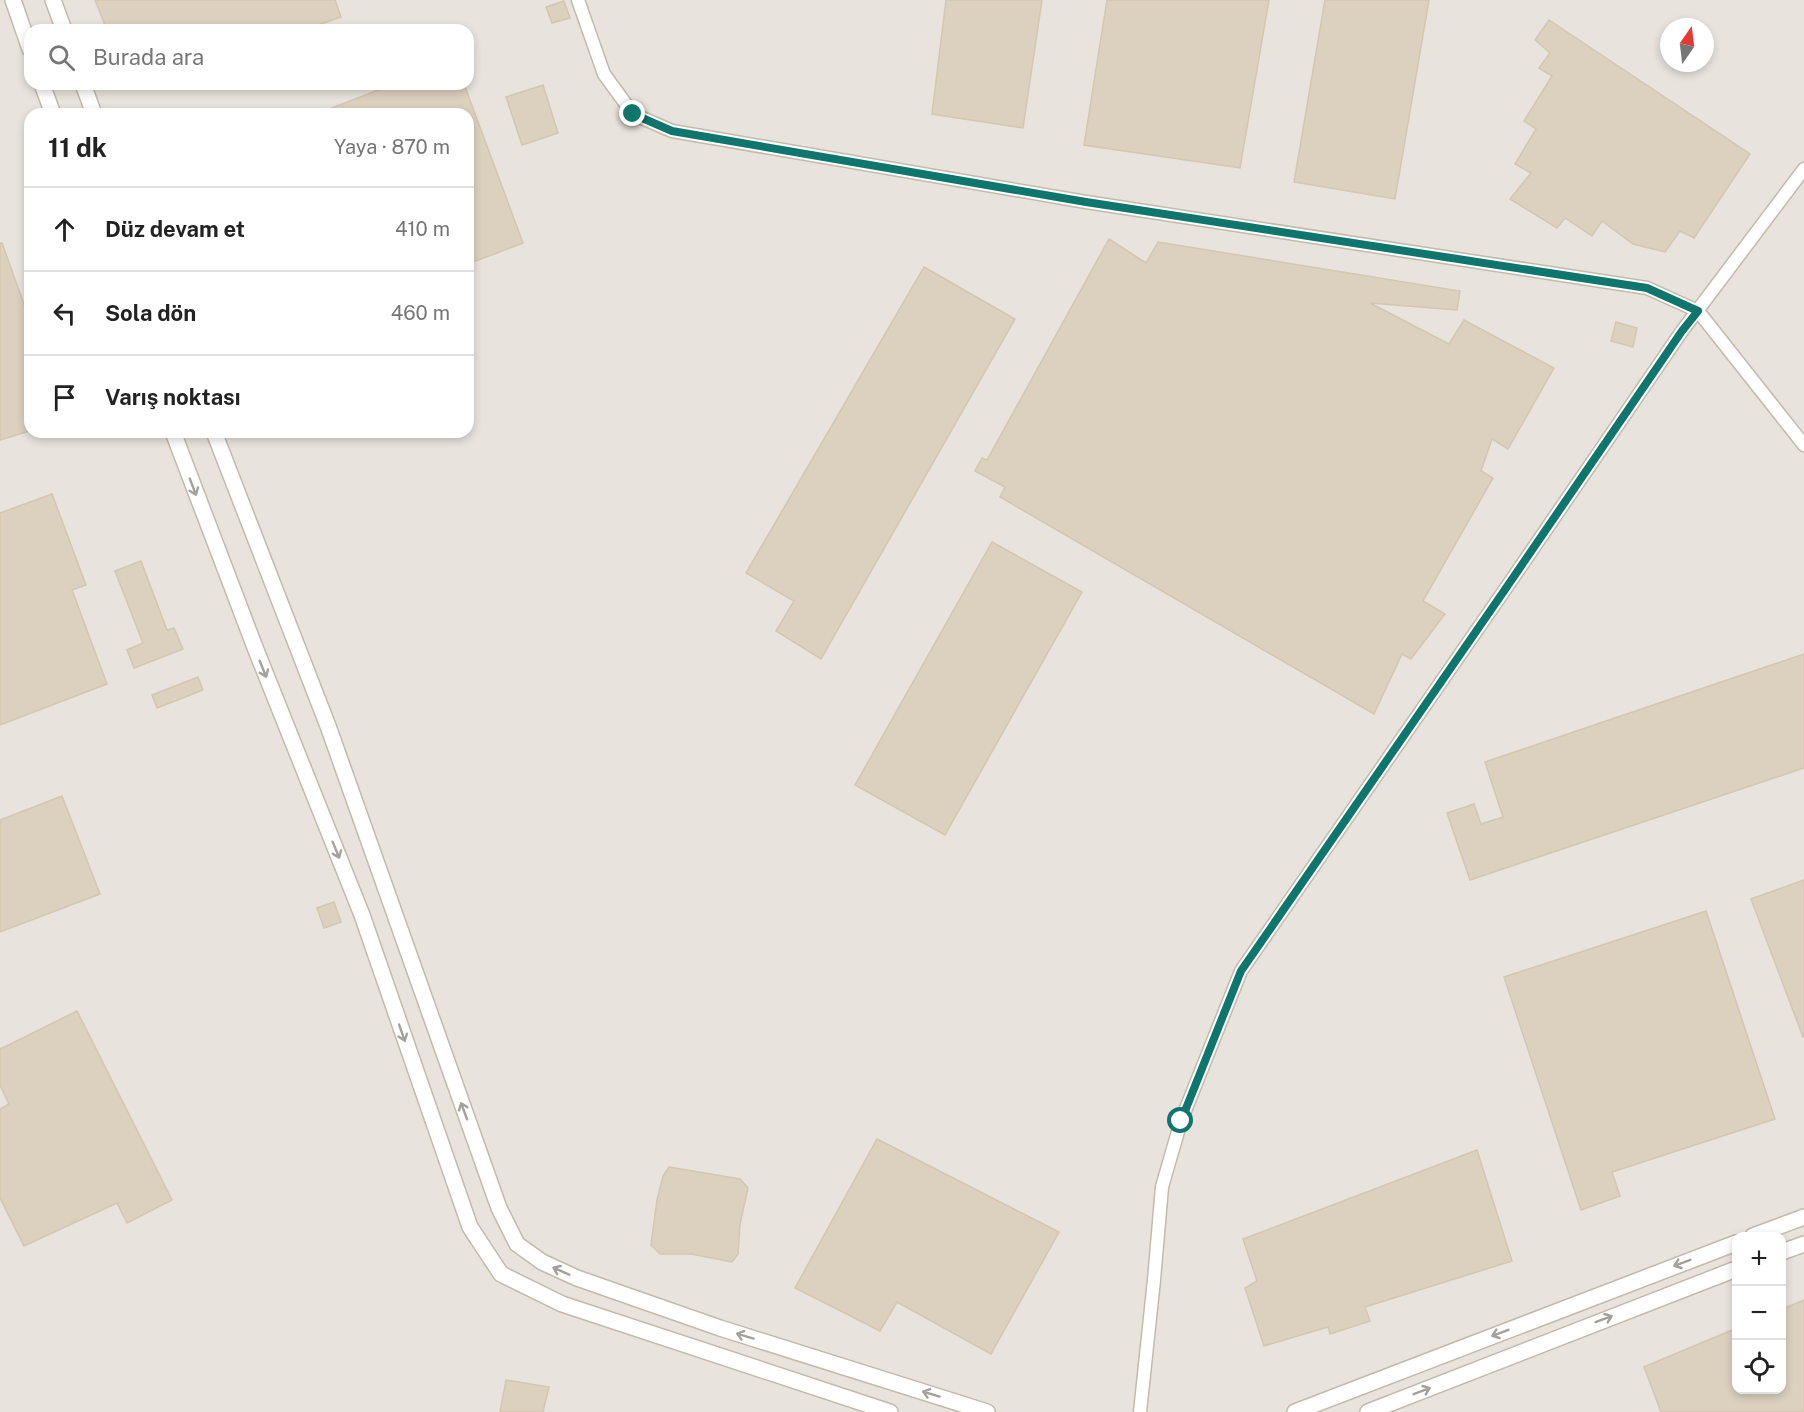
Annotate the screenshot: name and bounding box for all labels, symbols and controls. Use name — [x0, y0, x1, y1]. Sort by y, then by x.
north arrow — [1660, 18, 1714, 72]
search box — [24, 24, 474, 90]
icon: search — [45, 41, 78, 74]
text: Burada ara — [93, 44, 204, 70]
route end — [619, 100, 645, 126]
text: 11 dk — [48, 132, 107, 163]
text: Yaya · 870 m — [334, 135, 450, 159]
icon: ahead — [48, 213, 81, 246]
text: Düz devam et — [105, 216, 245, 242]
text: 410 m — [395, 217, 450, 241]
icon: left — [48, 297, 81, 330]
text: Sola dön — [105, 300, 196, 326]
text: 460 m — [391, 301, 450, 325]
icon: arrive — [48, 381, 81, 414]
text: Varış noktası — [105, 384, 240, 410]
one-way arrow — [189, 477, 200, 495]
one-way arrow — [258, 659, 269, 678]
one-way arrow — [331, 840, 342, 859]
one-way arrow — [398, 1023, 409, 1042]
one-way arrow — [458, 1103, 469, 1121]
route start — [1167, 1107, 1193, 1133]
map controls — [1732, 1232, 1786, 1394]
button: + — [1732, 1232, 1786, 1286]
one-way arrow — [1673, 1259, 1692, 1270]
one-way arrow — [553, 1265, 571, 1276]
button: − — [1732, 1286, 1786, 1340]
one-way arrow — [1594, 1313, 1612, 1324]
one-way arrow — [1491, 1328, 1509, 1339]
one-way arrow — [736, 1330, 755, 1341]
button: locate — [1732, 1340, 1786, 1394]
one-way arrow — [1412, 1384, 1431, 1395]
one-way arrow — [922, 1388, 941, 1399]

